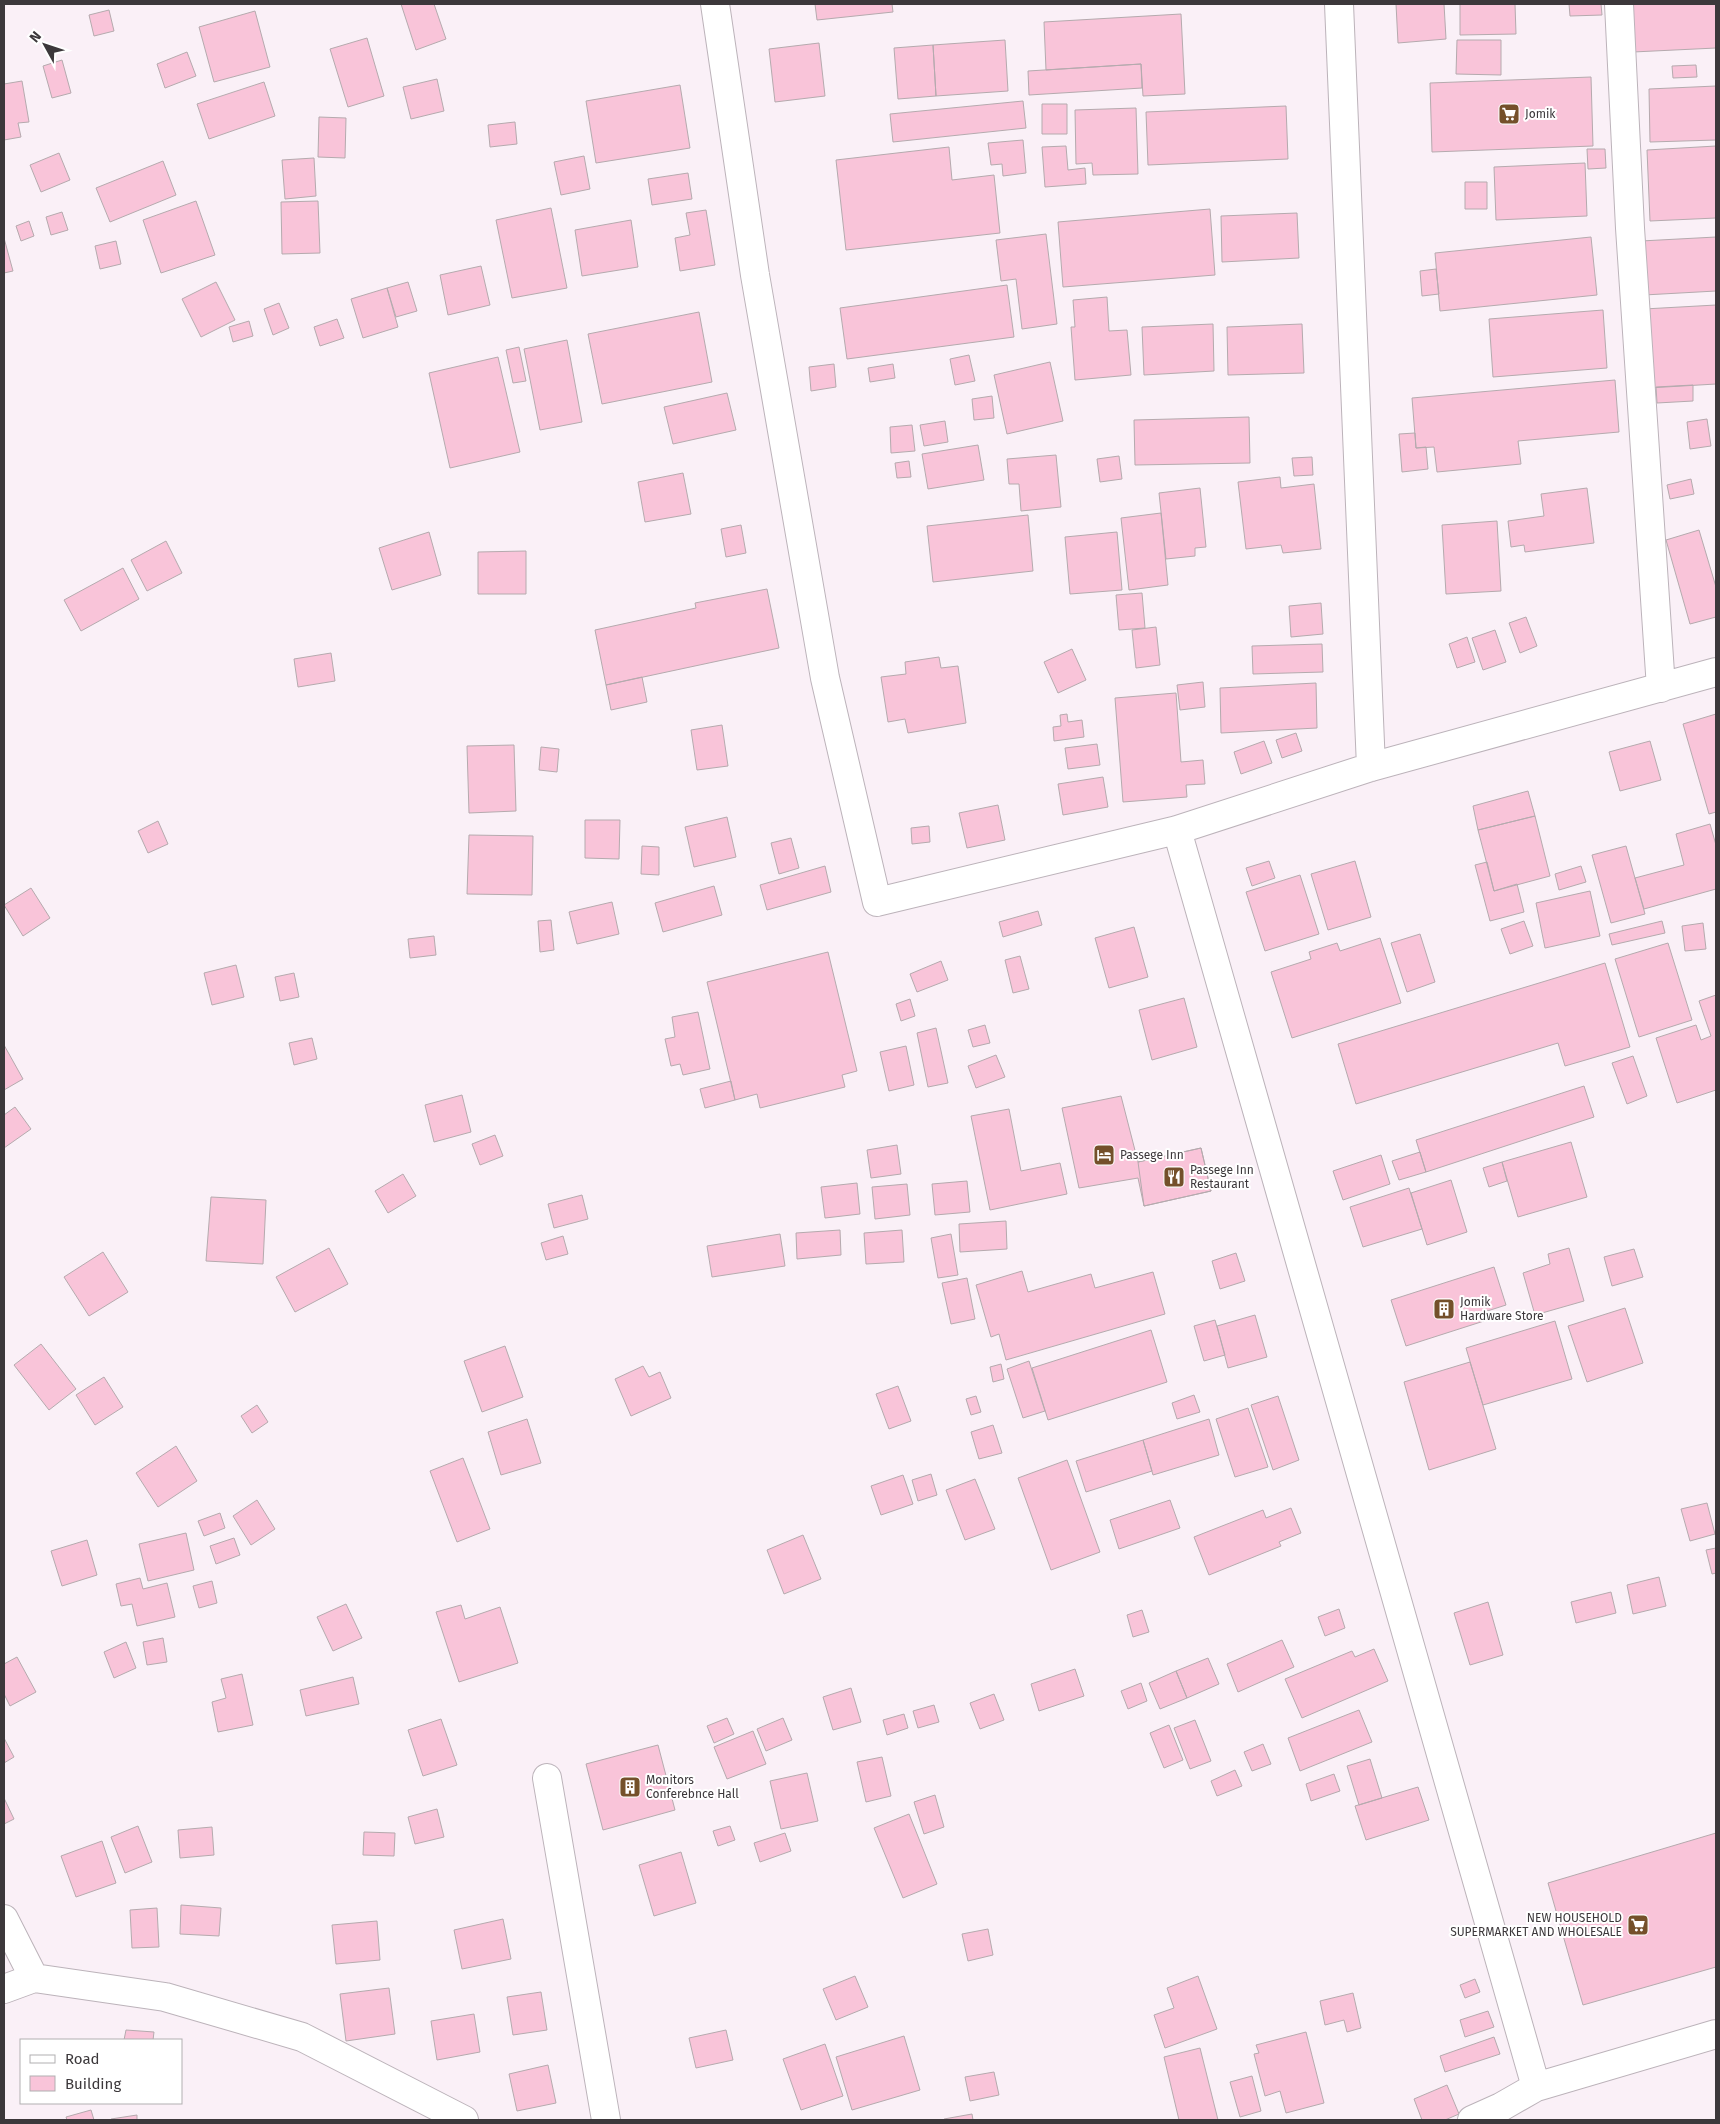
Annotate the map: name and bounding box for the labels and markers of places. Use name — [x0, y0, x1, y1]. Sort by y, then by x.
supermarket icon: Jomik — [1497, 102, 1521, 126]
place label: Jomik — [1525, 107, 1556, 121]
hotel icon: Passege Inn — [1092, 1143, 1116, 1167]
place label: Passege Inn — [1120, 1148, 1184, 1162]
place label: Passege Inn Restaurant — [1190, 1163, 1254, 1191]
restaurant icon: Passege Inn Restaurant — [1162, 1165, 1186, 1189]
place label: Jomik Hardware Store — [1460, 1295, 1544, 1323]
building icon: Jomik Hardware Store — [1432, 1297, 1456, 1321]
place label: Monitors Conferebnce Hall — [646, 1773, 739, 1801]
building icon: Monitors Conferebnce Hall — [618, 1775, 642, 1799]
place label: NEW HOUSEHOLD SUPERMARKET AND WHOLESALE — [1450, 1911, 1622, 1939]
supermarket icon: NEW HOUSEHOLD SUPERMARKET AND WHOLESALE — [1626, 1913, 1650, 1937]

